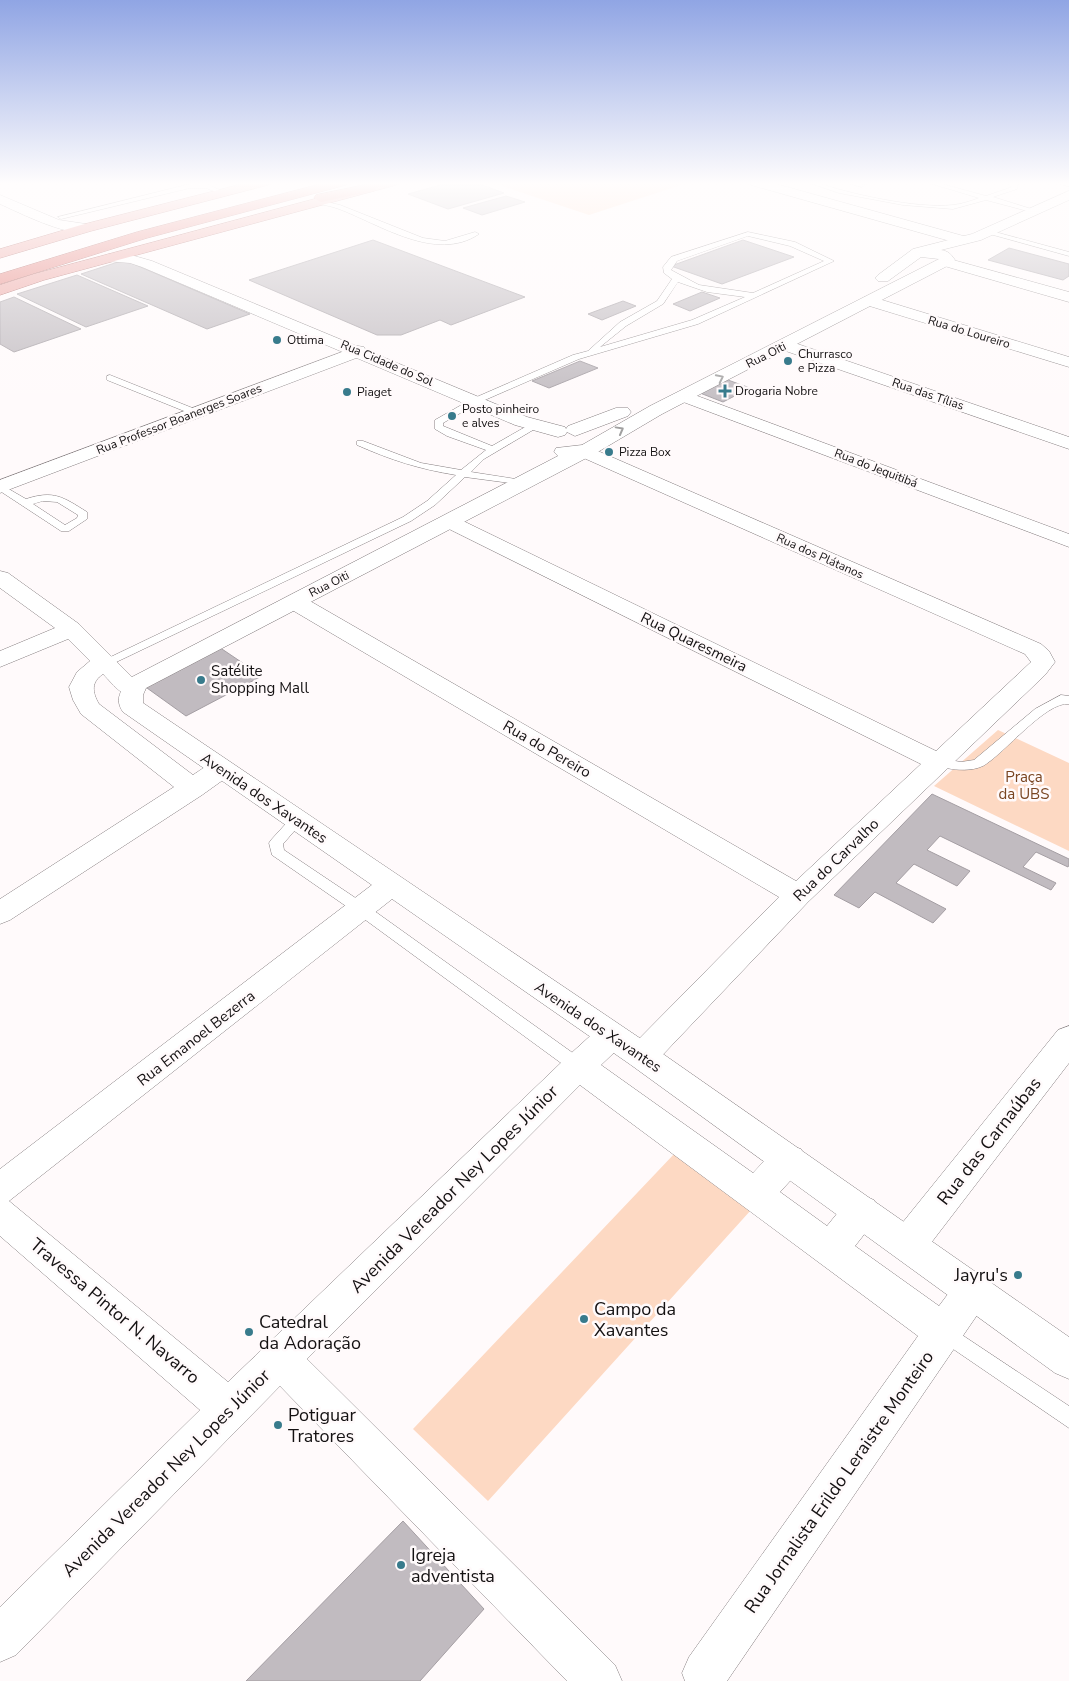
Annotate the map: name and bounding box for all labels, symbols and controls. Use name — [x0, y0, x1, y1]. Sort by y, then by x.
street label: Rua do Loureiro — [926, 312, 1012, 352]
place label: Ottima — [287, 332, 324, 348]
marker: Ottima — [271, 334, 283, 346]
street label: Rua Cidade do Sol — [338, 336, 436, 390]
street label: Rua Oiti — [743, 338, 789, 372]
place label: Churrasco e Pizza — [798, 346, 853, 376]
marker: Churrasco e Pizza — [782, 355, 794, 367]
one-way arrow — [715, 374, 724, 384]
street label: Rua das Tílias — [890, 374, 966, 414]
street label: Rua Professor Boanerges Soares — [94, 380, 264, 458]
place label: Drogaria Nobre — [735, 383, 818, 399]
place label: Piaget — [357, 384, 392, 400]
marker: Drogaria Nobre — [719, 385, 731, 397]
marker: Piaget — [341, 386, 353, 398]
place label: Posto pinheiro e alves — [462, 401, 539, 431]
marker: Posto pinheiro e alves — [446, 410, 458, 422]
one-way arrow — [615, 426, 624, 436]
place label: Pizza Box — [619, 444, 672, 460]
street label: Rua do Jequitibá — [832, 445, 920, 491]
marker: Pizza Box — [603, 446, 615, 458]
street label: Rua dos Plátanos — [774, 530, 866, 583]
street label: Rua Oiti — [306, 567, 352, 601]
street label: Rua Quaresmeira — [637, 608, 751, 676]
place label: Satélite Shopping Mall — [211, 661, 309, 698]
marker: Satélite Shopping Mall — [195, 674, 207, 686]
street label: Rua do Pereiro — [499, 716, 595, 782]
street label: Avenida dos Xavantes — [197, 748, 331, 848]
park label: Praça da UBS — [999, 767, 1049, 804]
street label: Rua do Carvalho — [789, 814, 883, 906]
street label: Avenida dos Xavantes — [531, 977, 665, 1077]
street label: Rua Emanoel Bezerra — [133, 986, 259, 1090]
street label: Rua das Carnaúbas — [932, 1072, 1046, 1210]
street label: Avenida Vereador Ney Lopes Júnior — [345, 1079, 564, 1298]
street label: Travessa Pintor N. Navarro — [25, 1233, 205, 1389]
place label: Jayru's — [953, 1263, 1008, 1287]
marker: Jayru's — [1012, 1269, 1024, 1281]
place label: Campo da Xavantes — [594, 1297, 676, 1342]
place label: Catedral da Adoração — [259, 1310, 361, 1355]
marker: Campo da Xavantes — [578, 1313, 590, 1325]
marker: Catedral da Adoração — [243, 1326, 255, 1338]
street label: Rua Jornalista Erildo Leraistre Monteiro — [739, 1346, 939, 1618]
street label: Avenida Vereador Ney Lopes Júnior — [57, 1363, 276, 1582]
place label: Potiguar Tratores — [288, 1403, 357, 1448]
marker: Potiguar Tratores — [272, 1419, 284, 1431]
place label: Igreja adventista — [411, 1543, 495, 1588]
marker: Igreja adventista — [395, 1559, 407, 1571]

